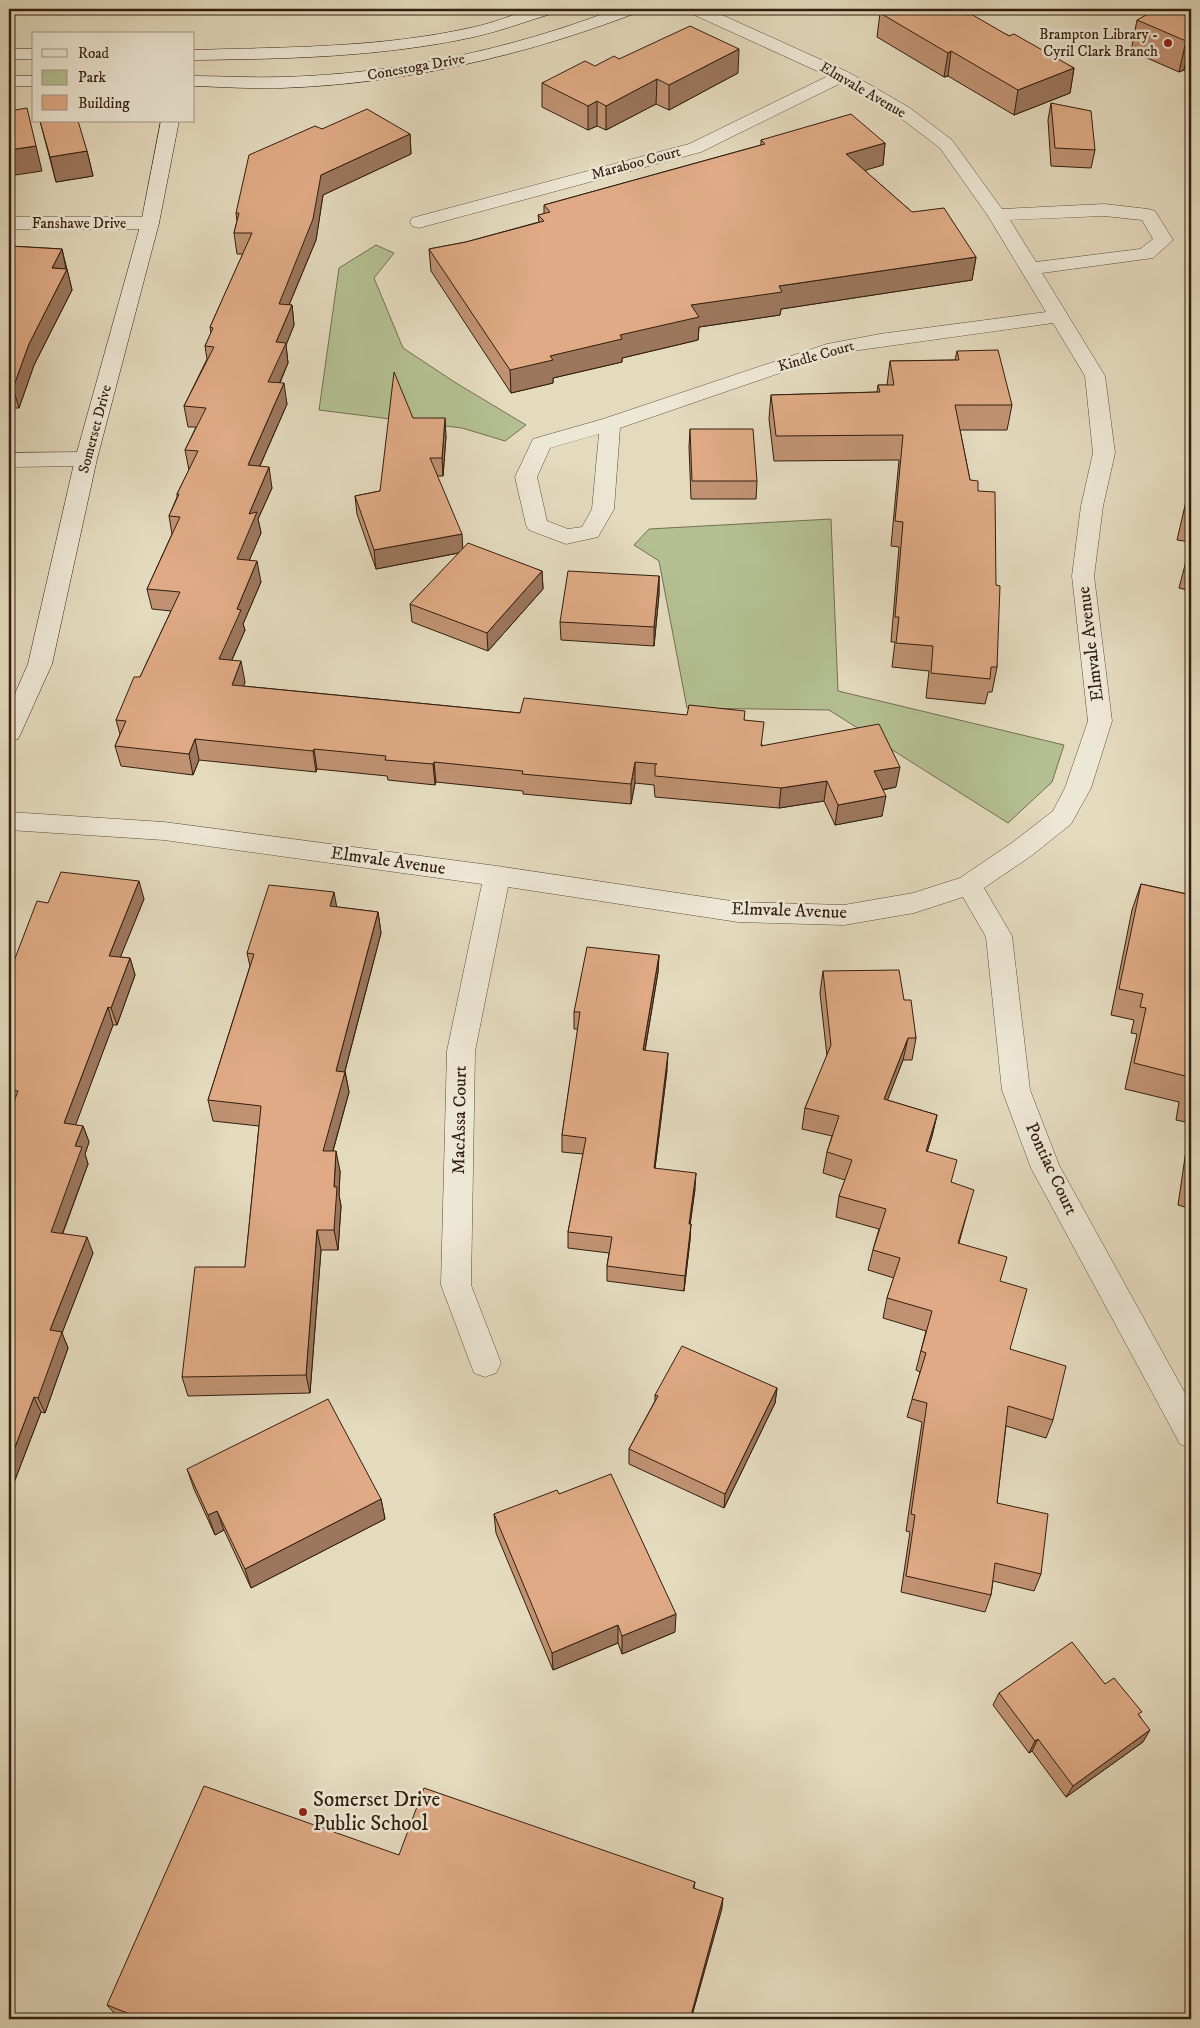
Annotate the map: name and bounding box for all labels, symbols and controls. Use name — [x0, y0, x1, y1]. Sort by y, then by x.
place label: Brampton Library - Cyril Clark Branch — [1039, 25, 1158, 61]
legend — [32, 32, 195, 122]
marker: Brampton Library - Cyril Clark Branch — [1162, 37, 1174, 49]
text: Road — [78, 44, 110, 63]
street label: Conestoga Drive — [366, 49, 466, 85]
street label: Elmvale Avenue — [816, 58, 910, 122]
text: Park — [78, 68, 107, 87]
text: Building — [78, 94, 130, 113]
street label: Maraboo Court — [589, 142, 683, 184]
street label: Fanshawe Drive — [32, 214, 126, 233]
street label: Kindle Court — [776, 336, 857, 376]
street label: Somerset Drive — [74, 383, 116, 475]
street label: Elmvale Avenue — [1073, 585, 1109, 703]
street label: Elmvale Avenue — [329, 842, 447, 880]
street label: Elmvale Avenue — [731, 898, 847, 924]
street label: MacAssa Court — [448, 1065, 472, 1175]
street label: Pontiac Court — [1020, 1119, 1082, 1219]
place label: Somerset Drive Public School — [313, 1787, 440, 1837]
marker: Somerset Drive Public School — [297, 1806, 309, 1818]

